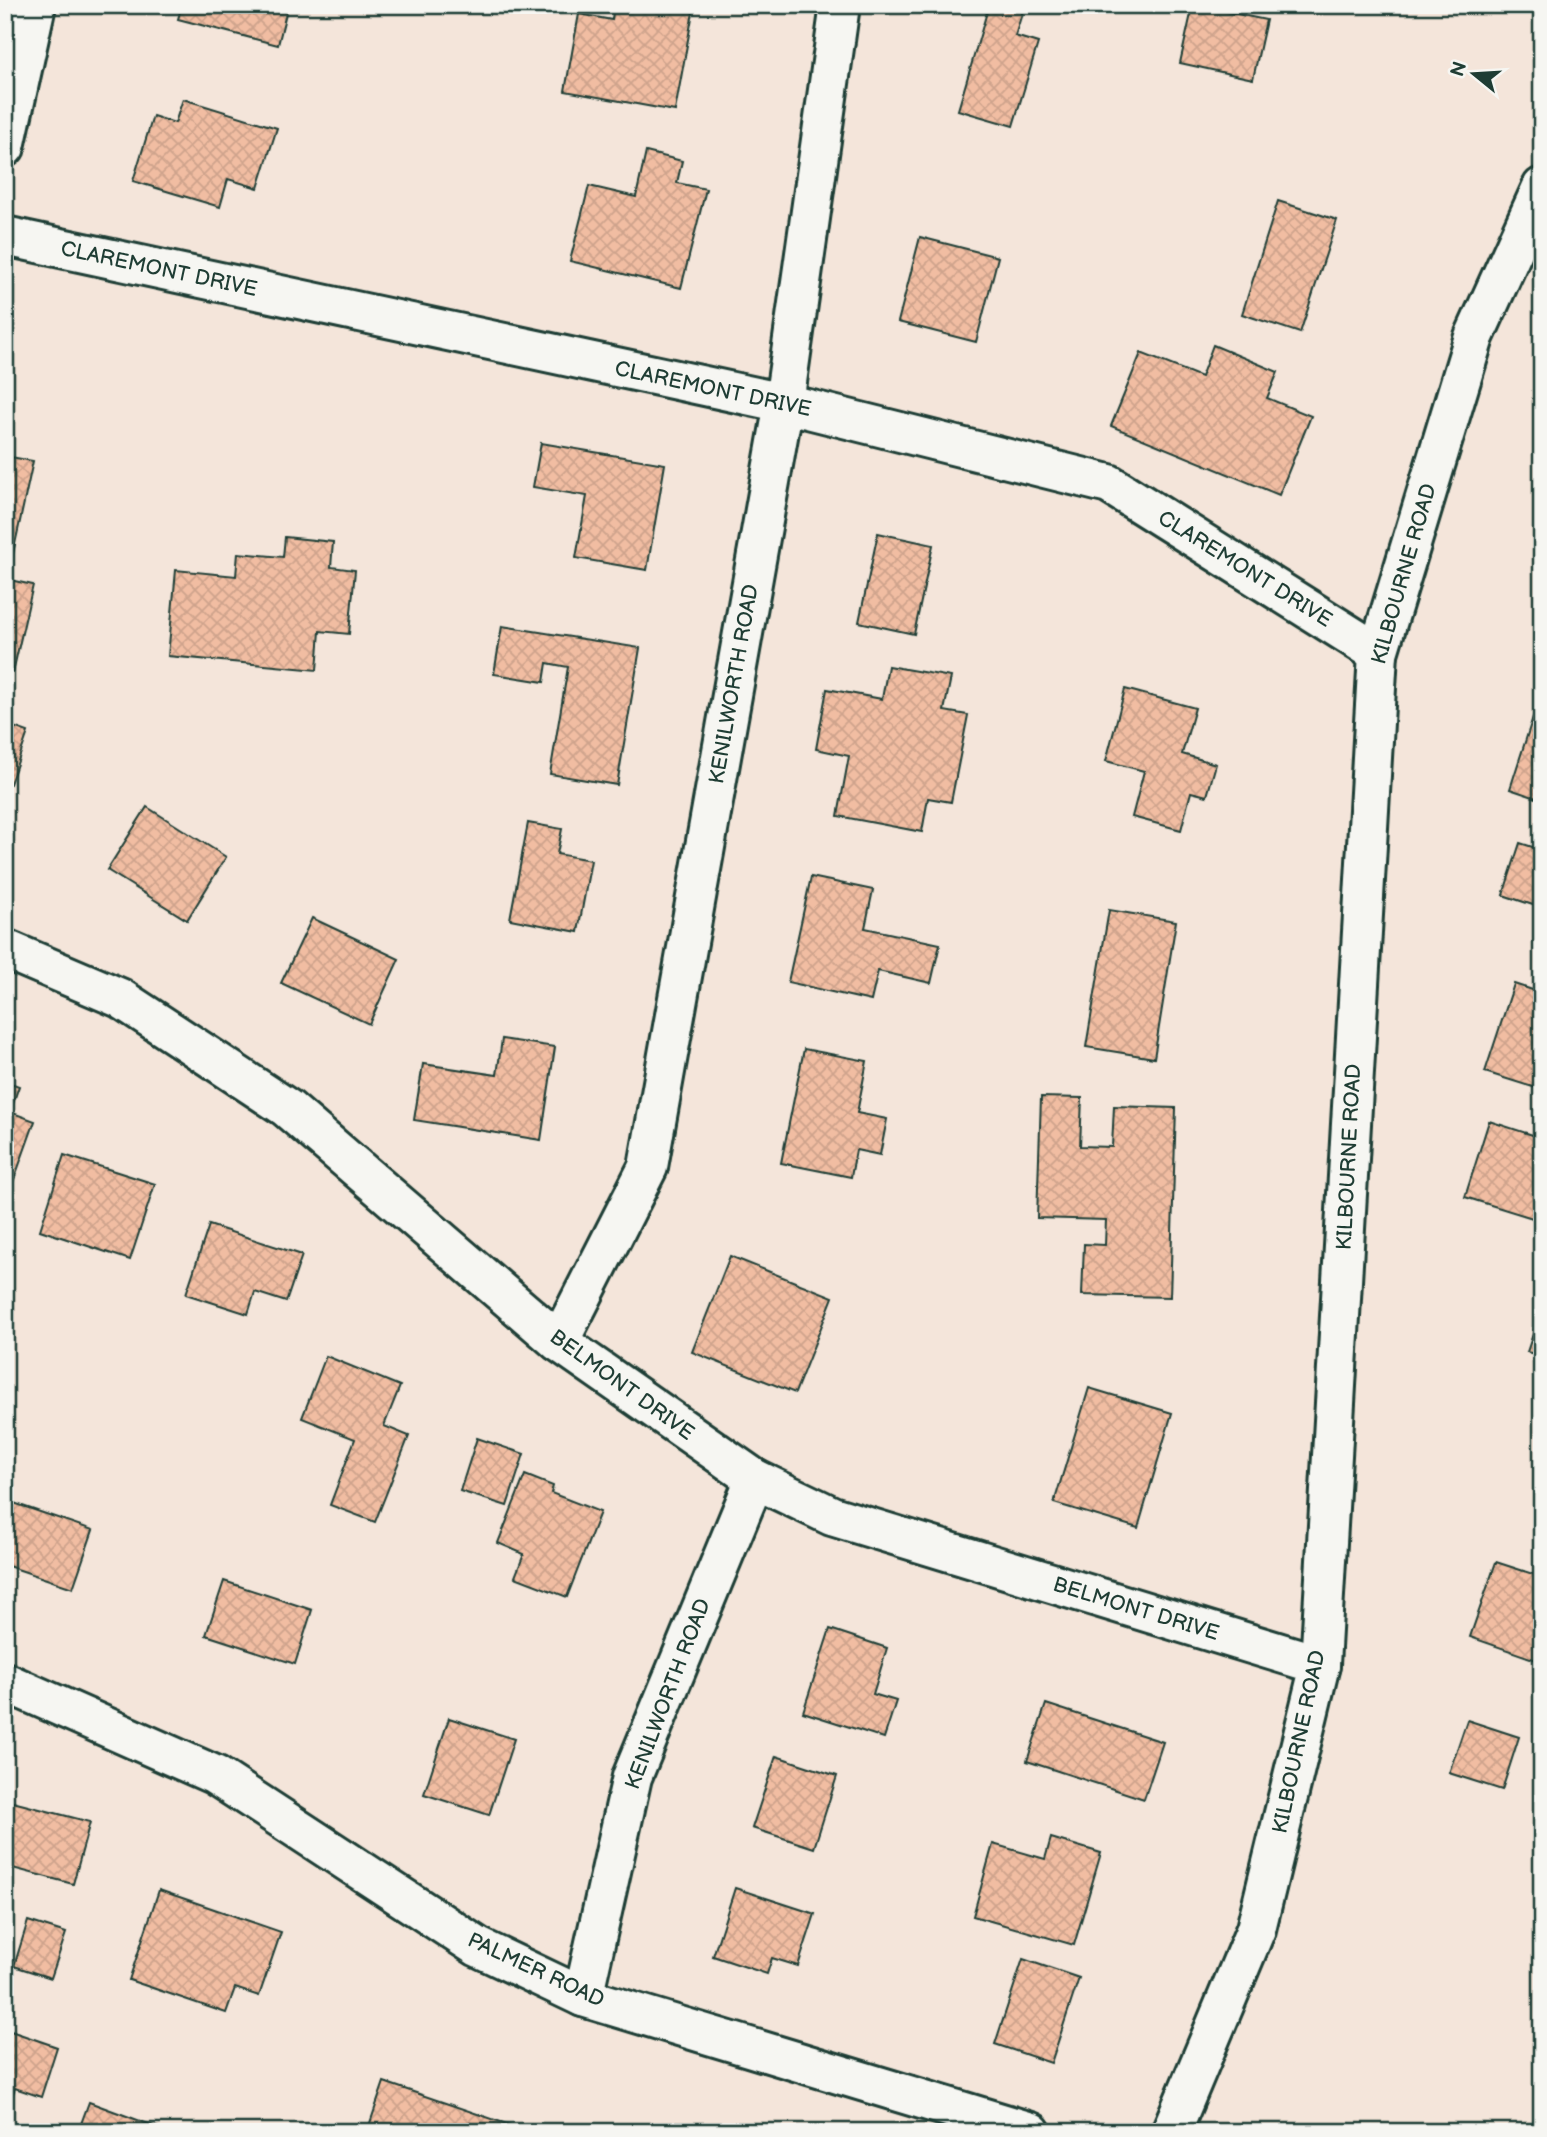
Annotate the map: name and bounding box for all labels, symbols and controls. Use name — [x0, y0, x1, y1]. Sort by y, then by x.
north arrow — [1438, 38, 1508, 108]
text: N — [1446, 59, 1472, 80]
street label: CLAREMONT DRIVE — [58, 236, 260, 302]
street label: CLAREMONT DRIVE — [612, 356, 814, 422]
street label: KILBOURNE ROAD — [1366, 481, 1442, 667]
street label: CLAREMONT DRIVE — [1153, 505, 1337, 633]
street label: KENILWORTH ROAD — [704, 582, 764, 786]
street label: KILBOURNE ROAD — [1332, 1063, 1366, 1251]
street label: BELMONT DRIVE — [545, 1324, 699, 1446]
street label: BELMONT DRIVE — [1050, 1572, 1222, 1646]
street label: KENILWORTH ROAD — [620, 1595, 716, 1793]
street label: KILBOURNE ROAD — [1267, 1648, 1331, 1836]
street label: PALMER ROAD — [464, 1927, 608, 2013]

